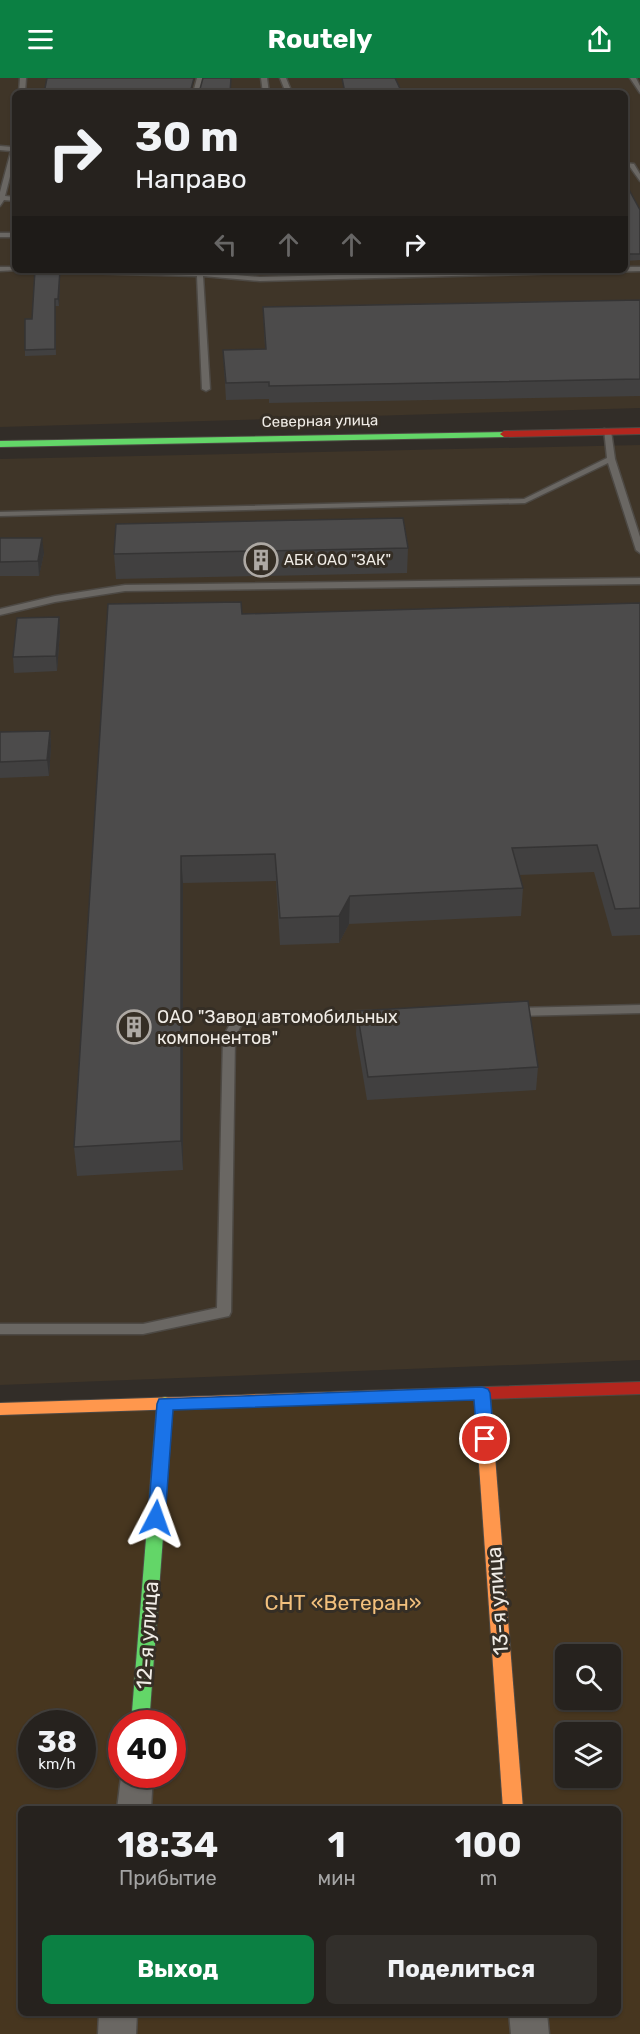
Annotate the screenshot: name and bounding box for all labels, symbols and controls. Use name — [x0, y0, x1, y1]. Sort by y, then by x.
icon: menu — [24, 23, 57, 56]
text: Routely — [268, 23, 372, 55]
icon: share — [583, 23, 616, 56]
text: 30 m — [135, 112, 239, 162]
icon: right — [36, 114, 114, 192]
text: Направо — [135, 163, 247, 195]
icon: left — [209, 228, 242, 261]
icon: ahead — [272, 228, 305, 261]
icon: ahead — [335, 228, 368, 261]
icon: right — [398, 228, 431, 261]
street label: Северная улица — [262, 411, 378, 431]
building icon: АБК ОАО "ЗАК" — [243, 542, 279, 578]
place label: АБК ОАО "ЗАК" — [284, 551, 391, 569]
place label: ОАО "Завод автомобильных компонентов" — [157, 1006, 398, 1049]
building icon: ОАО "Завод автомобильных компонентов" — [116, 1009, 152, 1045]
pin — [459, 1413, 510, 1464]
icon: arrive — [468, 1422, 501, 1455]
position arrow — [124, 1486, 188, 1550]
street label: 13-я улица — [481, 1546, 513, 1656]
street label: 12-я улица — [131, 1580, 163, 1690]
park label: СНТ «Ветеран» — [264, 1590, 422, 1615]
map controls — [555, 1644, 621, 1788]
button: search — [555, 1644, 621, 1710]
speed limit sign: 40 — [108, 1710, 186, 1788]
button: layers — [555, 1722, 621, 1788]
text: 38 — [37, 1724, 77, 1760]
text: km/h — [38, 1755, 76, 1773]
text: 18:34 — [117, 1823, 218, 1866]
text: 1 — [328, 1823, 346, 1866]
text: 100 — [455, 1823, 522, 1866]
text: Прибытие — [119, 1866, 217, 1890]
text: мин — [318, 1866, 356, 1890]
text: m — [479, 1866, 497, 1890]
button: Выход — [42, 1935, 314, 2004]
button: Поделиться — [326, 1935, 597, 2004]

